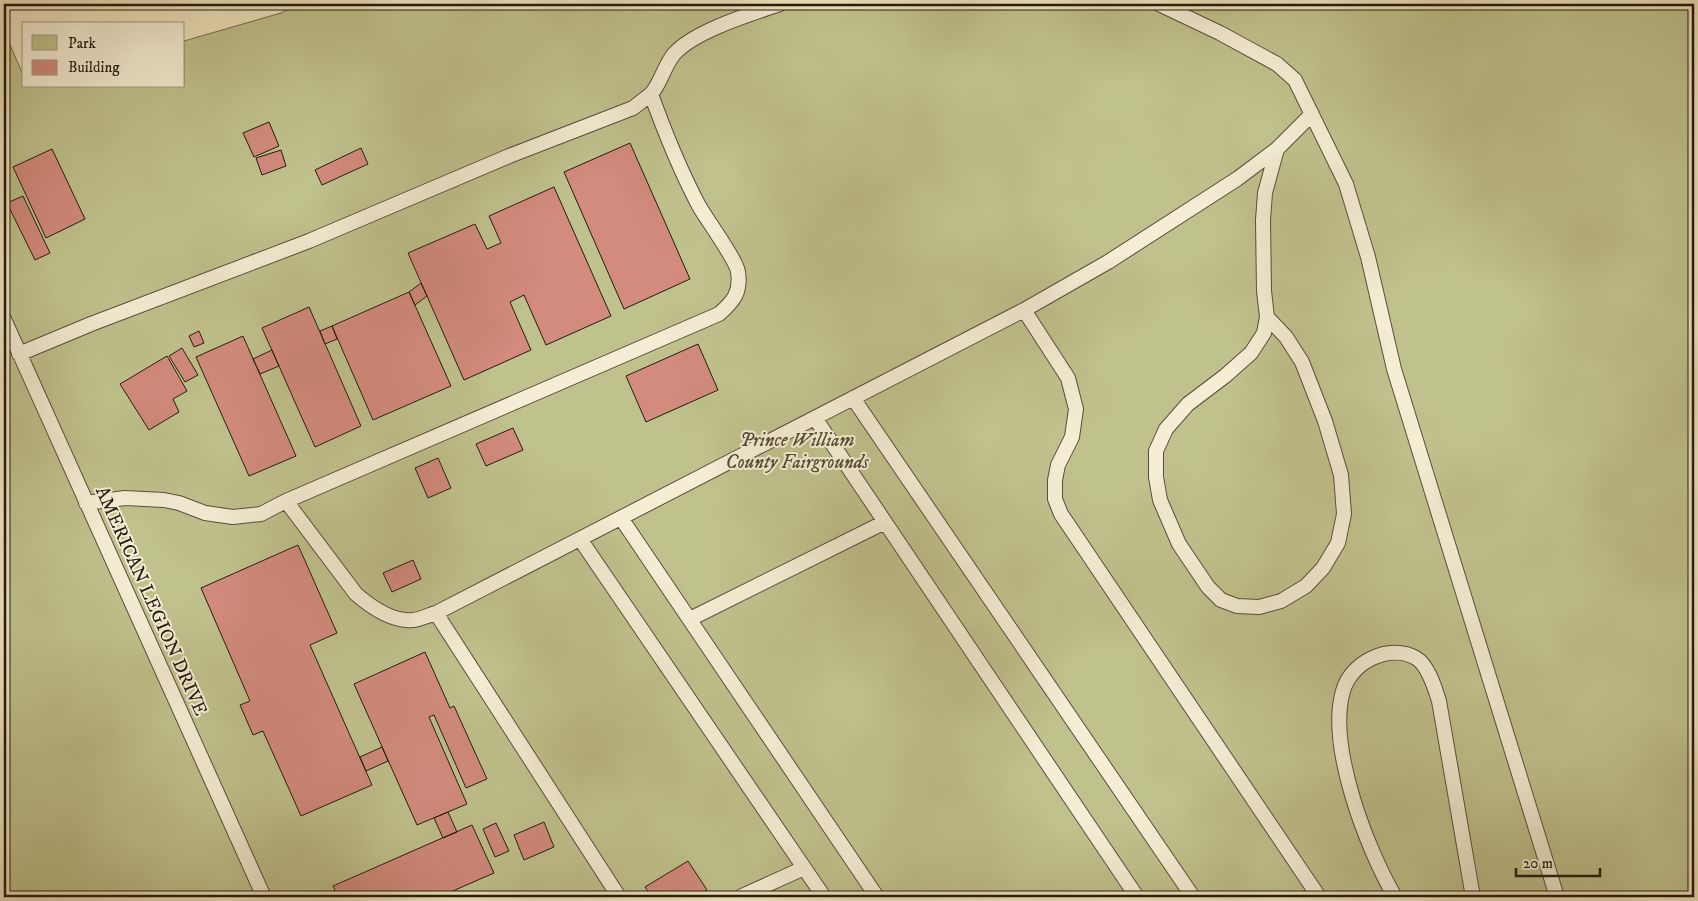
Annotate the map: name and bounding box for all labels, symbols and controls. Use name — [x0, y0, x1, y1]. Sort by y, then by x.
legend — [22, 22, 185, 88]
text: Park — [68, 34, 97, 53]
text: Building — [68, 58, 120, 77]
park label: Prince William County Fairgrounds — [725, 429, 870, 474]
street label: AMERICAN LEGION DRIVE — [90, 483, 212, 719]
scale bar — [1516, 846, 1599, 878]
text: 20 m — [1523, 854, 1553, 873]

